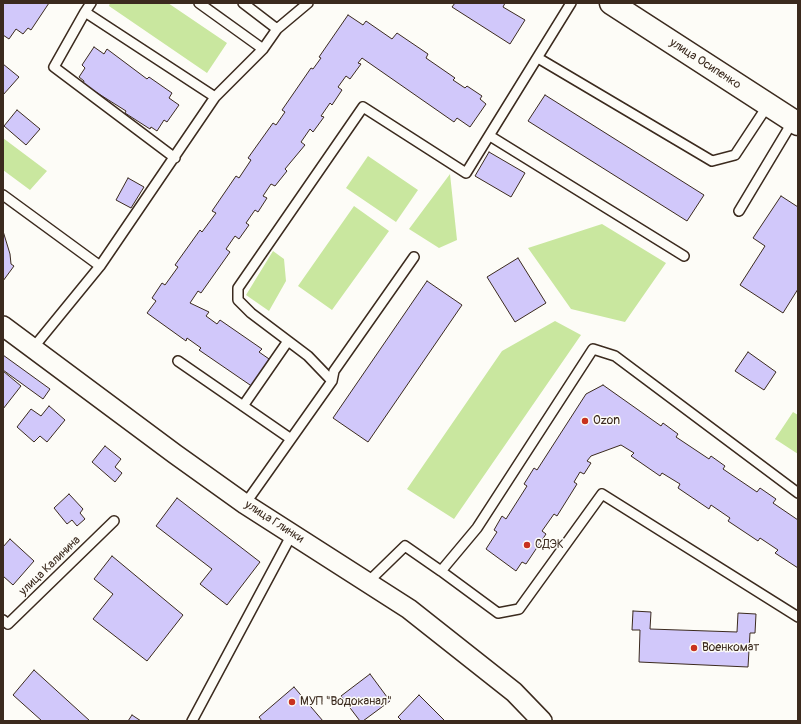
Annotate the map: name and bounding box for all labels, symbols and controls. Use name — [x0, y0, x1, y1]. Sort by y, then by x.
street label: улица Осипенко — [667, 36, 743, 92]
place label: Ozon — [593, 414, 620, 428]
marker: Ozon — [580, 416, 590, 426]
street label: улица Глинки — [242, 498, 306, 546]
street label: улица Калинина — [16, 533, 84, 599]
place label: СДЭК — [535, 538, 564, 552]
marker: СДЭК — [522, 540, 532, 550]
place label: Военкомат — [702, 641, 759, 655]
marker: Военкомат — [689, 643, 699, 653]
place label: МУП "Водоканал" — [300, 695, 392, 709]
marker: МУП "Водоканал" — [287, 697, 297, 707]

